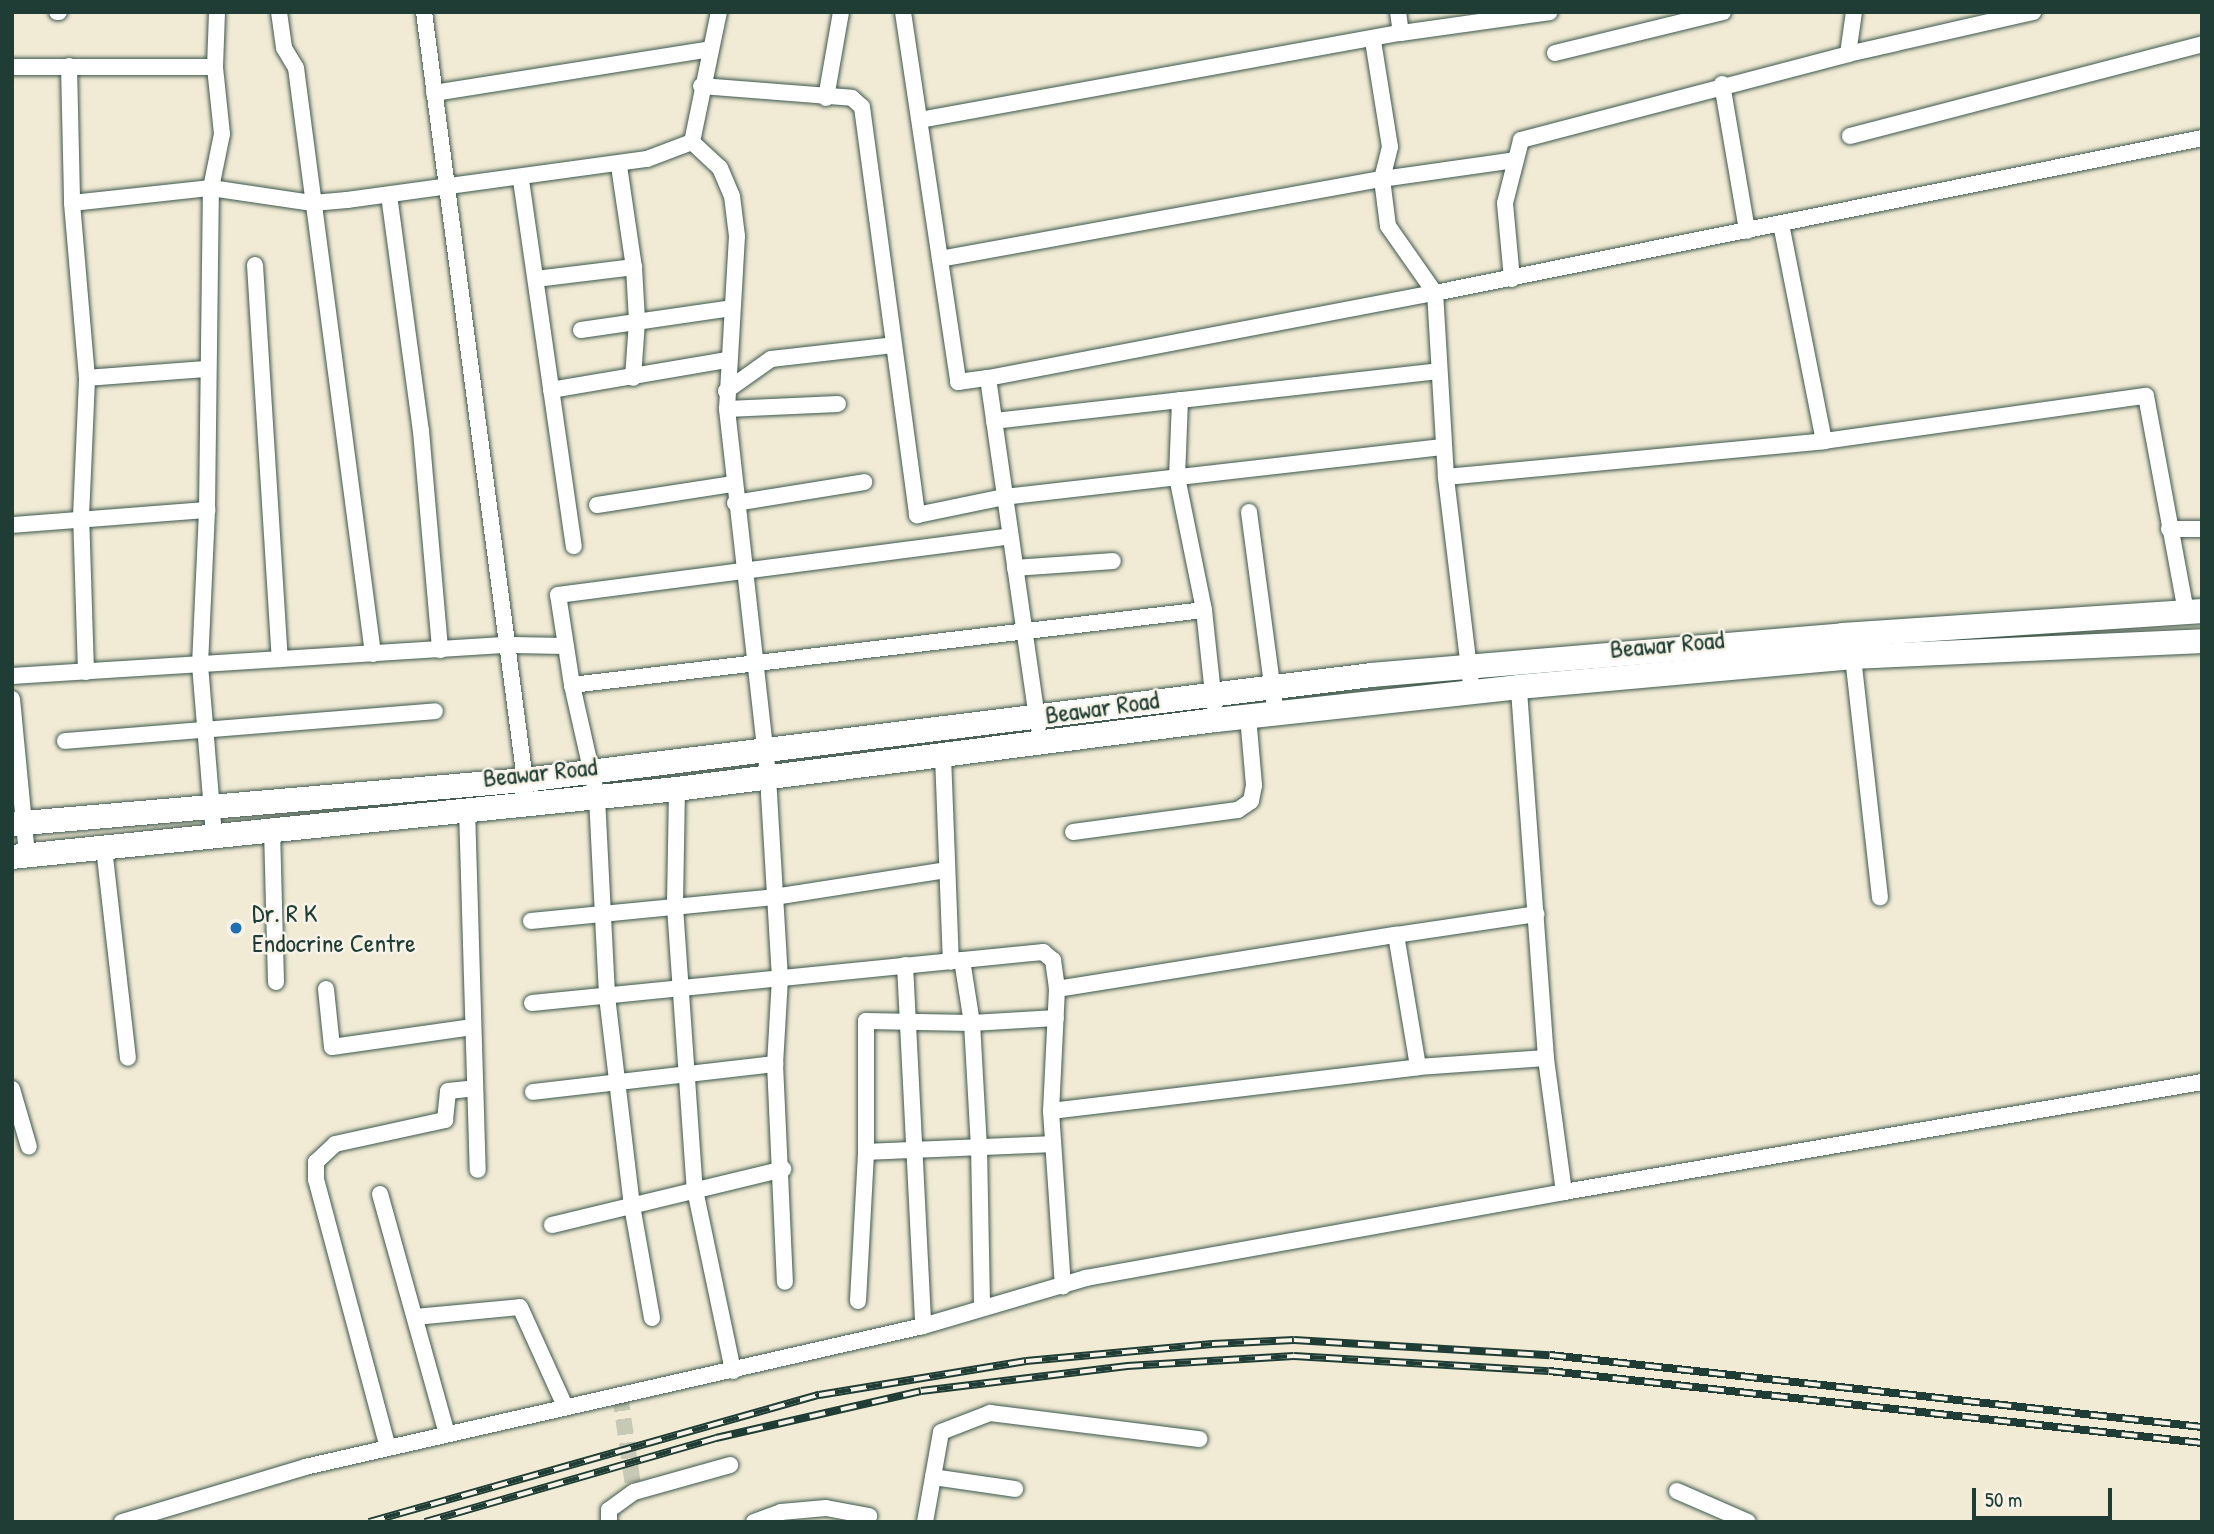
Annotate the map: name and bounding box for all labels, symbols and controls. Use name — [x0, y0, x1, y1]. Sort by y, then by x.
street label: Beawar Road — [1609, 623, 1725, 665]
street label: Beawar Road — [1043, 684, 1161, 730]
street label: Beawar Road — [481, 750, 599, 794]
place label: Dr. R K Endocrine Centre — [252, 897, 416, 958]
marker: Dr. R K Endocrine Centre — [226, 918, 246, 938]
scale bar — [1976, 1474, 2116, 1518]
text: 50 m — [1985, 1485, 2022, 1514]

